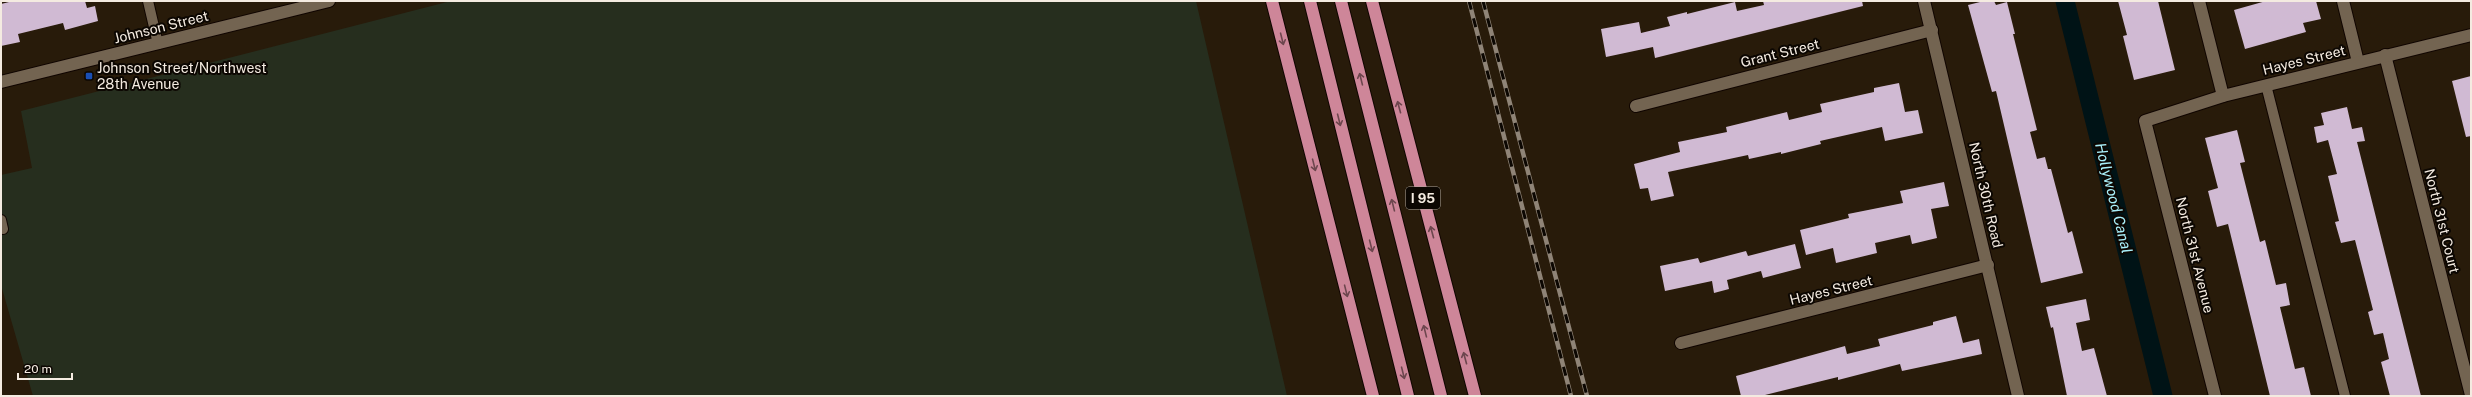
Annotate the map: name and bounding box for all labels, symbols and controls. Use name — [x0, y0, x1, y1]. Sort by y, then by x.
street label: Johnson Street — [112, 8, 210, 46]
one-way arrow — [1278, 32, 1286, 45]
street label: Grant Street — [1739, 35, 1821, 71]
street label: Hayes Street — [2261, 42, 2347, 78]
place label: Johnson Street/Northwest 28th Avenue — [97, 60, 267, 92]
marker: Johnson Street/Northwest 28th Avenue — [84, 71, 94, 81]
one-way arrow — [1357, 73, 1364, 86]
one-way arrow — [1395, 100, 1403, 113]
one-way arrow — [1336, 114, 1344, 127]
street label: North 30th Road — [1966, 141, 2006, 249]
water label: Hollywood Canal — [2092, 141, 2136, 255]
one-way arrow — [1311, 158, 1318, 171]
street label: North 31st Court — [2421, 167, 2463, 275]
road number: I 95 — [1406, 187, 1440, 209]
street label: North 31st Avenue — [2173, 195, 2217, 315]
one-way arrow — [1389, 199, 1396, 212]
one-way arrow — [1428, 226, 1435, 239]
one-way arrow — [1368, 240, 1375, 253]
street label: Hayes Street — [1788, 272, 1874, 308]
one-way arrow — [1343, 284, 1350, 297]
one-way arrow — [1421, 325, 1428, 338]
one-way arrow — [1461, 352, 1468, 365]
scale bar — [18, 355, 72, 381]
text: 20 m — [24, 362, 52, 376]
one-way arrow — [1399, 366, 1407, 379]

